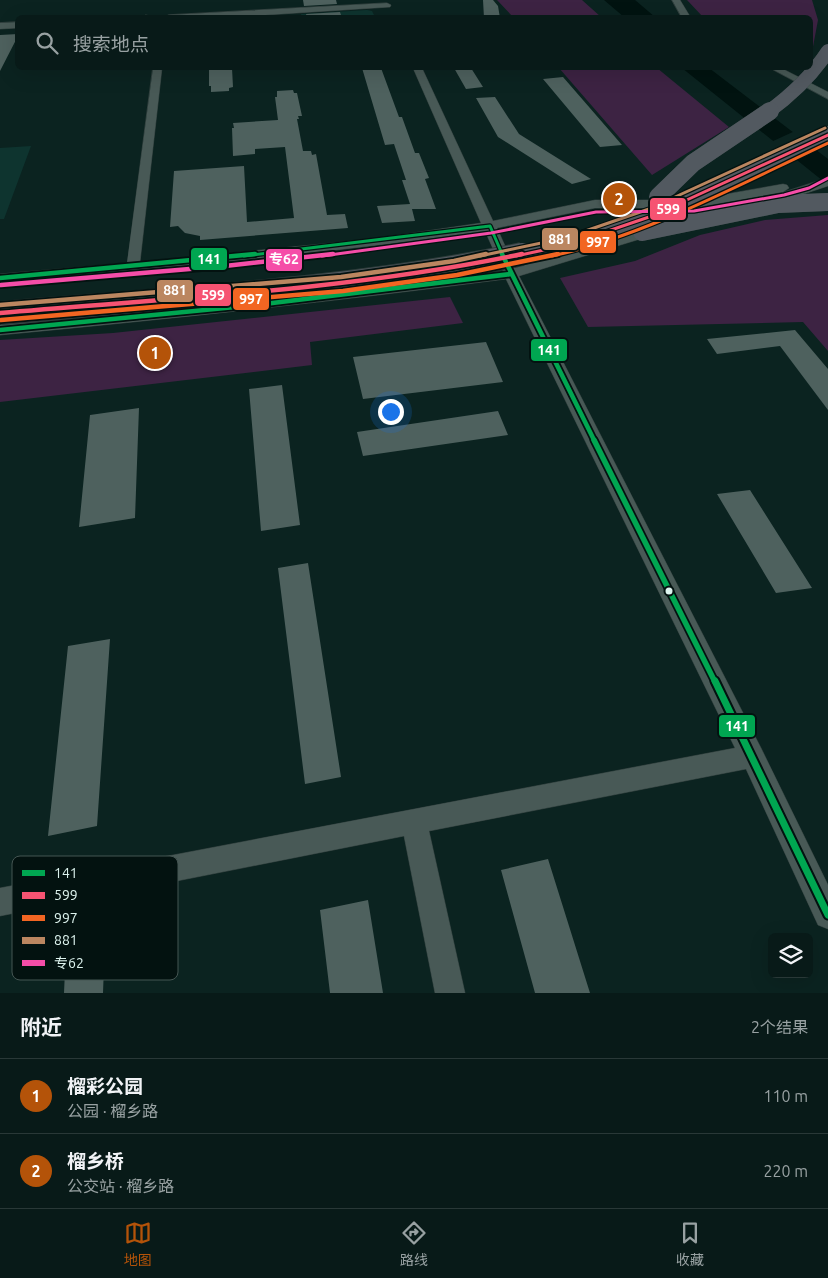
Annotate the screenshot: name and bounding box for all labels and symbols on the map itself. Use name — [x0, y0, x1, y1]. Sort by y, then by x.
pin: 2 — [603, 180, 635, 218]
line badge: 599 — [649, 197, 687, 221]
text: 599 — [656, 201, 680, 217]
line badge: 881 — [541, 227, 579, 251]
line badge: 997 — [579, 230, 617, 254]
text: 881 — [548, 231, 572, 247]
text: 997 — [586, 234, 610, 250]
line badge: 141 — [190, 247, 228, 271]
line badge: 专62 — [265, 248, 303, 272]
text: 141 — [197, 251, 221, 267]
text: 专62 — [269, 251, 299, 267]
line badge: 881 — [156, 279, 194, 303]
text: 881 — [163, 282, 187, 298]
line badge: 599 — [194, 283, 232, 307]
text: 599 — [201, 287, 225, 303]
line badge: 997 — [232, 287, 270, 311]
text: 997 — [239, 291, 263, 307]
pin: 1 — [139, 334, 171, 372]
line badge: 141 — [530, 338, 568, 362]
text: 141 — [537, 342, 561, 358]
your location — [378, 399, 404, 425]
unlabelled marker — [664, 586, 674, 596]
line badge: 141 — [718, 714, 756, 738]
text: 141 — [725, 718, 749, 734]
legend — [12, 856, 178, 980]
text: 141 — [54, 865, 78, 881]
text: 599 — [54, 887, 78, 903]
text: 997 — [54, 910, 78, 926]
text: 881 — [54, 932, 78, 948]
text: 专62 — [54, 955, 84, 971]

